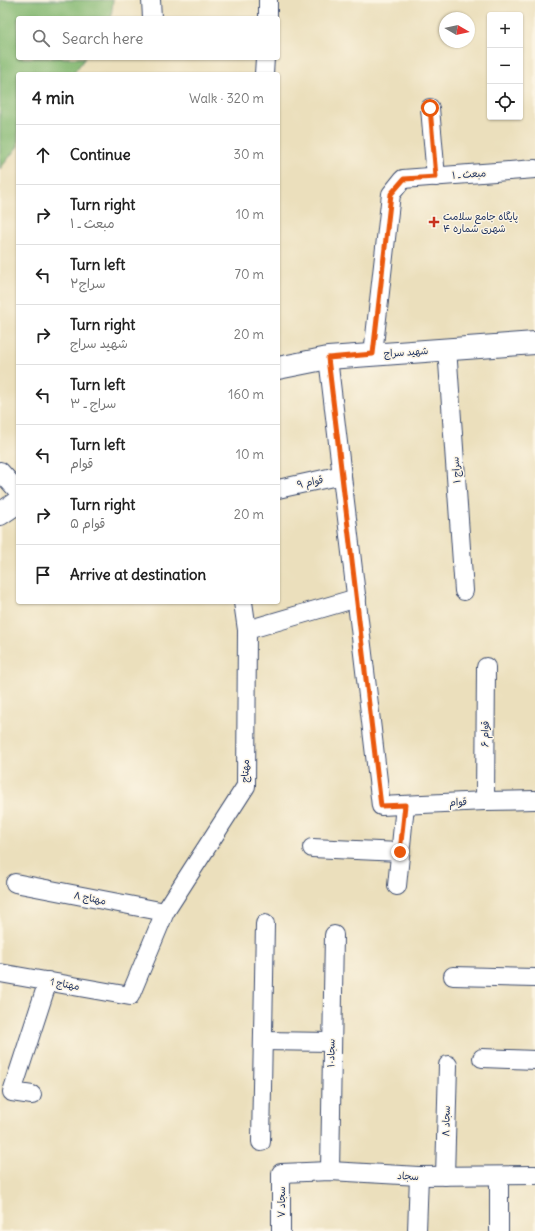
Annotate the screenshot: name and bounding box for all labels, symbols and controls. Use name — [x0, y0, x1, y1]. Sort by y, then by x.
north arrow — [439, 12, 475, 48]
map controls — [487, 12, 523, 120]
button: + — [487, 12, 523, 48]
search box — [16, 16, 280, 60]
icon: search — [30, 27, 52, 49]
text: Search here — [62, 29, 143, 48]
button: − — [487, 48, 523, 84]
button: locate — [487, 84, 523, 120]
text: 4 min — [32, 87, 74, 109]
text: Walk · 320 m — [189, 90, 264, 107]
route start — [421, 99, 439, 117]
icon: ahead — [32, 144, 54, 166]
text: Continue — [70, 145, 131, 164]
text: 30 m — [234, 146, 264, 163]
street label: مبعث ـ ۱ — [451, 166, 487, 182]
text: Turn right — [70, 195, 135, 214]
icon: right — [32, 204, 54, 226]
text: 10 m — [236, 206, 264, 223]
place label: پایگاه جامع سلامت شهری شماره ۴ — [443, 210, 518, 235]
text: مبعث ـ ۱ — [70, 215, 114, 232]
marker: پایگاه جامع سلامت شهری شماره ۴ — [428, 216, 440, 228]
text: Turn left — [70, 255, 125, 274]
icon: left — [32, 264, 54, 286]
text: 70 m — [235, 266, 264, 283]
text: سراج۲ — [70, 275, 105, 292]
text: Turn right — [70, 315, 135, 334]
icon: right — [32, 324, 54, 346]
text: 20 m — [234, 326, 264, 343]
text: شهید سراج — [70, 335, 128, 352]
street label: شهید سراج — [383, 344, 429, 361]
text: Turn left — [70, 375, 125, 394]
icon: left — [32, 384, 54, 406]
text: 160 m — [228, 386, 264, 403]
text: سراج ـ ۳ — [70, 395, 116, 412]
text: Turn left — [70, 435, 125, 454]
icon: left — [32, 444, 54, 466]
text: 10 m — [236, 446, 264, 463]
text: قوام — [70, 455, 93, 472]
street label: سراج ۱ — [449, 456, 464, 484]
street label: قوام ۹ — [296, 473, 325, 493]
text: Turn right — [70, 495, 135, 514]
icon: right — [32, 504, 54, 526]
text: 20 m — [234, 506, 264, 523]
text: قوام ۵ — [70, 515, 105, 532]
icon: arrive — [32, 564, 54, 586]
text: Arrive at destination — [70, 565, 206, 584]
street label: قوام ۶ — [478, 721, 494, 747]
street label: مهتاج — [238, 759, 253, 783]
street label: قوام — [449, 795, 467, 811]
route end — [391, 843, 409, 861]
street label: مهتاج ۸ — [72, 888, 108, 909]
street label: مهتاج 1 — [49, 975, 81, 994]
street label: سجاد۱۰ — [324, 1038, 338, 1067]
street label: سجاد ۸ — [439, 1105, 453, 1137]
street label: سجاد — [397, 1169, 420, 1183]
street label: سجاد ۷ — [275, 1186, 288, 1218]

